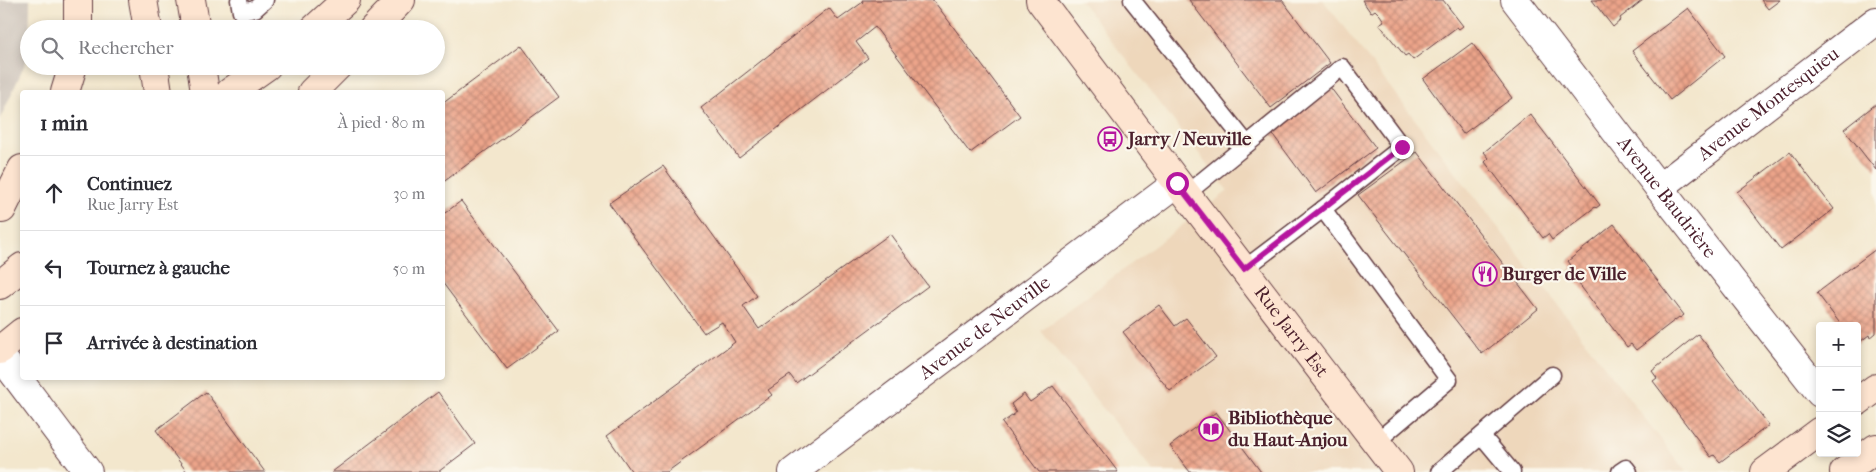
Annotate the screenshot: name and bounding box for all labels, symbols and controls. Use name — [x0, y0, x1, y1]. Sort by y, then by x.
search box — [20, 20, 445, 75]
icon: search — [38, 34, 66, 62]
text: Rechercher — [78, 37, 174, 59]
street label: Avenue Montesquieu — [1693, 42, 1844, 166]
text: 1 min — [40, 111, 88, 135]
text: À pied · 80 m — [338, 113, 425, 132]
bus stop icon: Jarry / Neuville — [1097, 126, 1123, 152]
place label: Jarry / Neuville — [1126, 128, 1252, 150]
street label: Avenue Baudrière — [1612, 131, 1721, 263]
route end — [1391, 136, 1414, 159]
route start — [1166, 172, 1189, 195]
text: Continuez — [87, 173, 172, 195]
icon: ahead — [40, 179, 68, 207]
text: 30 m — [393, 184, 425, 203]
text: Rue Jarry Est — [87, 195, 179, 214]
icon: left — [40, 254, 68, 282]
text: Tournez à gauche — [87, 257, 230, 279]
text: 50 m — [393, 259, 425, 278]
restaurant icon: Burger de Ville — [1472, 261, 1498, 287]
place label: Burger de Ville — [1502, 263, 1627, 285]
street label: Avenue de Neuville — [914, 271, 1055, 385]
street label: Rue Jarry Est — [1249, 282, 1333, 382]
map controls — [1816, 322, 1861, 457]
button: + — [1816, 322, 1861, 367]
icon: arrive — [40, 329, 68, 357]
text: Arrivée à destination — [87, 332, 257, 354]
button: − — [1816, 367, 1861, 412]
place label: Bibliothèque du Haut-Anjou — [1228, 407, 1348, 451]
button: layers — [1816, 412, 1861, 457]
library icon: Bibliothèque du Haut-Anjou — [1198, 416, 1224, 442]

